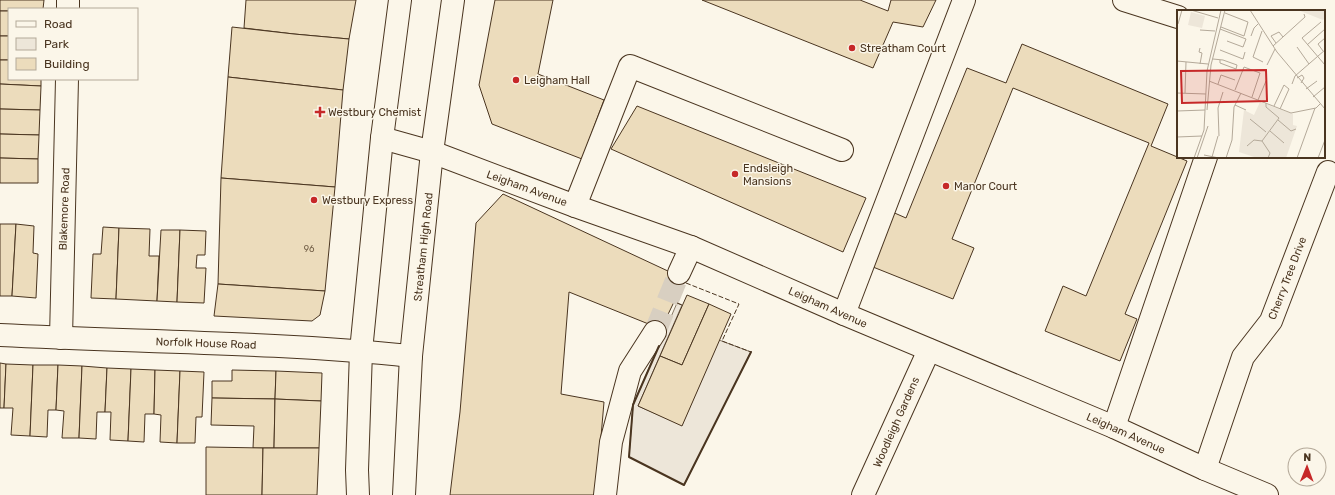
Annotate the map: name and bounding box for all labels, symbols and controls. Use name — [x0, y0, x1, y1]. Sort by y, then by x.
legend — [8, 8, 138, 80]
inset map — [1177, 10, 1325, 158]
text: Road — [44, 17, 72, 31]
text: Park — [44, 37, 70, 51]
place label: Streatham Court — [860, 42, 946, 55]
marker: Streatham Court — [847, 43, 857, 53]
text: Building — [44, 57, 90, 71]
place label: Leigham Hall — [524, 74, 590, 87]
marker: Leigham Hall — [511, 75, 521, 85]
place label: Westbury Chemist — [328, 106, 422, 119]
marker: Westbury Chemist — [315, 107, 325, 117]
place label: Endsleigh Mansions — [743, 162, 793, 188]
street label: Blakemore Road — [57, 167, 72, 251]
street label: Leigham Avenue — [485, 168, 569, 209]
marker: Endsleigh Mansions — [730, 169, 740, 179]
place label: Manor Court — [954, 180, 1018, 193]
marker: Manor Court — [941, 181, 951, 191]
street label: Streatham High Road — [411, 192, 436, 302]
place label: Westbury Express — [322, 194, 413, 207]
marker: Westbury Express — [309, 195, 319, 205]
street label: Cherry Tree Drive — [1266, 235, 1309, 321]
house number: 96 — [304, 244, 315, 254]
street label: Leigham Avenue — [786, 284, 869, 331]
street label: Norfolk House Road — [155, 335, 257, 352]
street label: Woodleigh Gardens — [871, 375, 922, 470]
street label: Leigham Avenue — [1084, 410, 1167, 457]
north arrow — [1287, 447, 1327, 487]
text: N — [1303, 451, 1311, 464]

